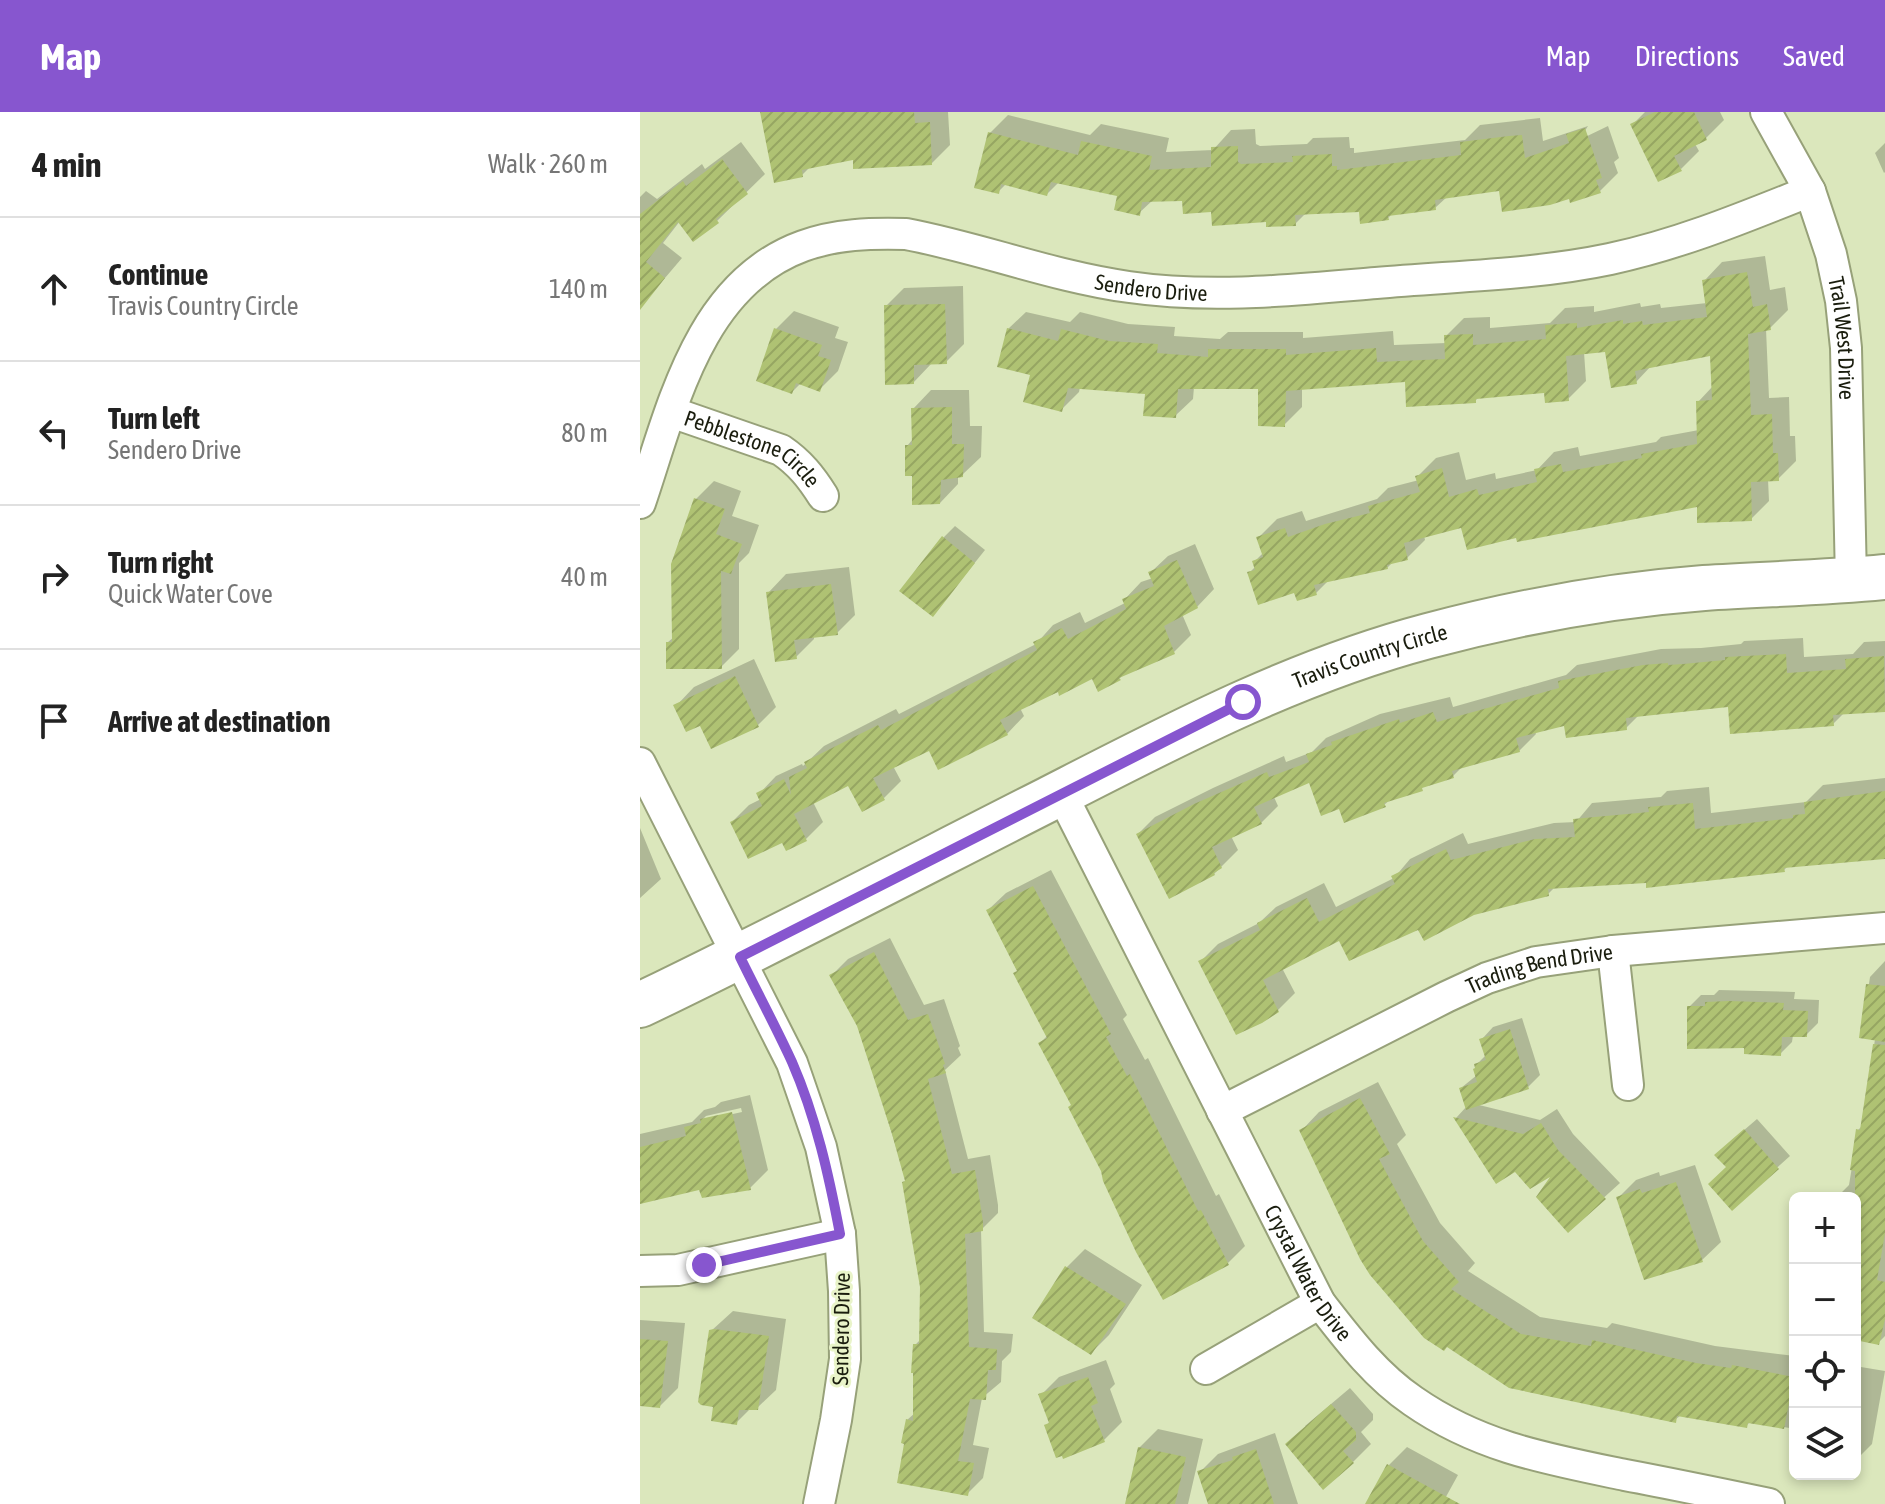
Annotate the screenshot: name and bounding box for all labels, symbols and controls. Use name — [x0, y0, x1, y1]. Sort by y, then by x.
text: Map — [40, 35, 101, 78]
text: Map — [1546, 40, 1591, 72]
text: Directions — [1635, 40, 1739, 72]
text: Saved — [1783, 40, 1845, 72]
text: 4 min — [32, 145, 101, 184]
text: Walk · 260 m — [488, 149, 608, 179]
text: Continue — [108, 257, 208, 291]
icon: ahead — [32, 267, 76, 311]
street label: Sendero Drive — [1093, 269, 1208, 306]
text: 140 m — [549, 274, 608, 304]
street label: Trail West Drive — [1823, 274, 1860, 400]
text: Travis Country Circle — [108, 291, 298, 321]
text: Turn left — [108, 401, 200, 435]
street label: Pebblestone Circle — [681, 405, 826, 492]
icon: left — [32, 411, 76, 455]
text: 80 m — [561, 418, 608, 448]
text: Sendero Drive — [108, 435, 241, 465]
text: Turn right — [108, 545, 214, 579]
icon: right — [32, 555, 76, 599]
text: 40 m — [561, 562, 608, 592]
text: Quick Water Cove — [108, 579, 273, 609]
street label: Travis Country Circle — [1289, 619, 1450, 694]
route start — [1225, 684, 1261, 720]
icon: arrive — [32, 699, 76, 743]
text: Arrive at destination — [108, 704, 330, 738]
street label: Trading Bend Drive — [1462, 938, 1614, 999]
map controls — [1789, 1192, 1861, 1480]
button: + — [1789, 1192, 1861, 1264]
street label: Crystal Water Drive — [1259, 1201, 1358, 1346]
route end — [686, 1247, 722, 1283]
button: − — [1789, 1264, 1861, 1336]
street label: Sendero Drive — [827, 1272, 855, 1386]
button: locate — [1789, 1336, 1861, 1408]
button: layers — [1789, 1408, 1861, 1480]

